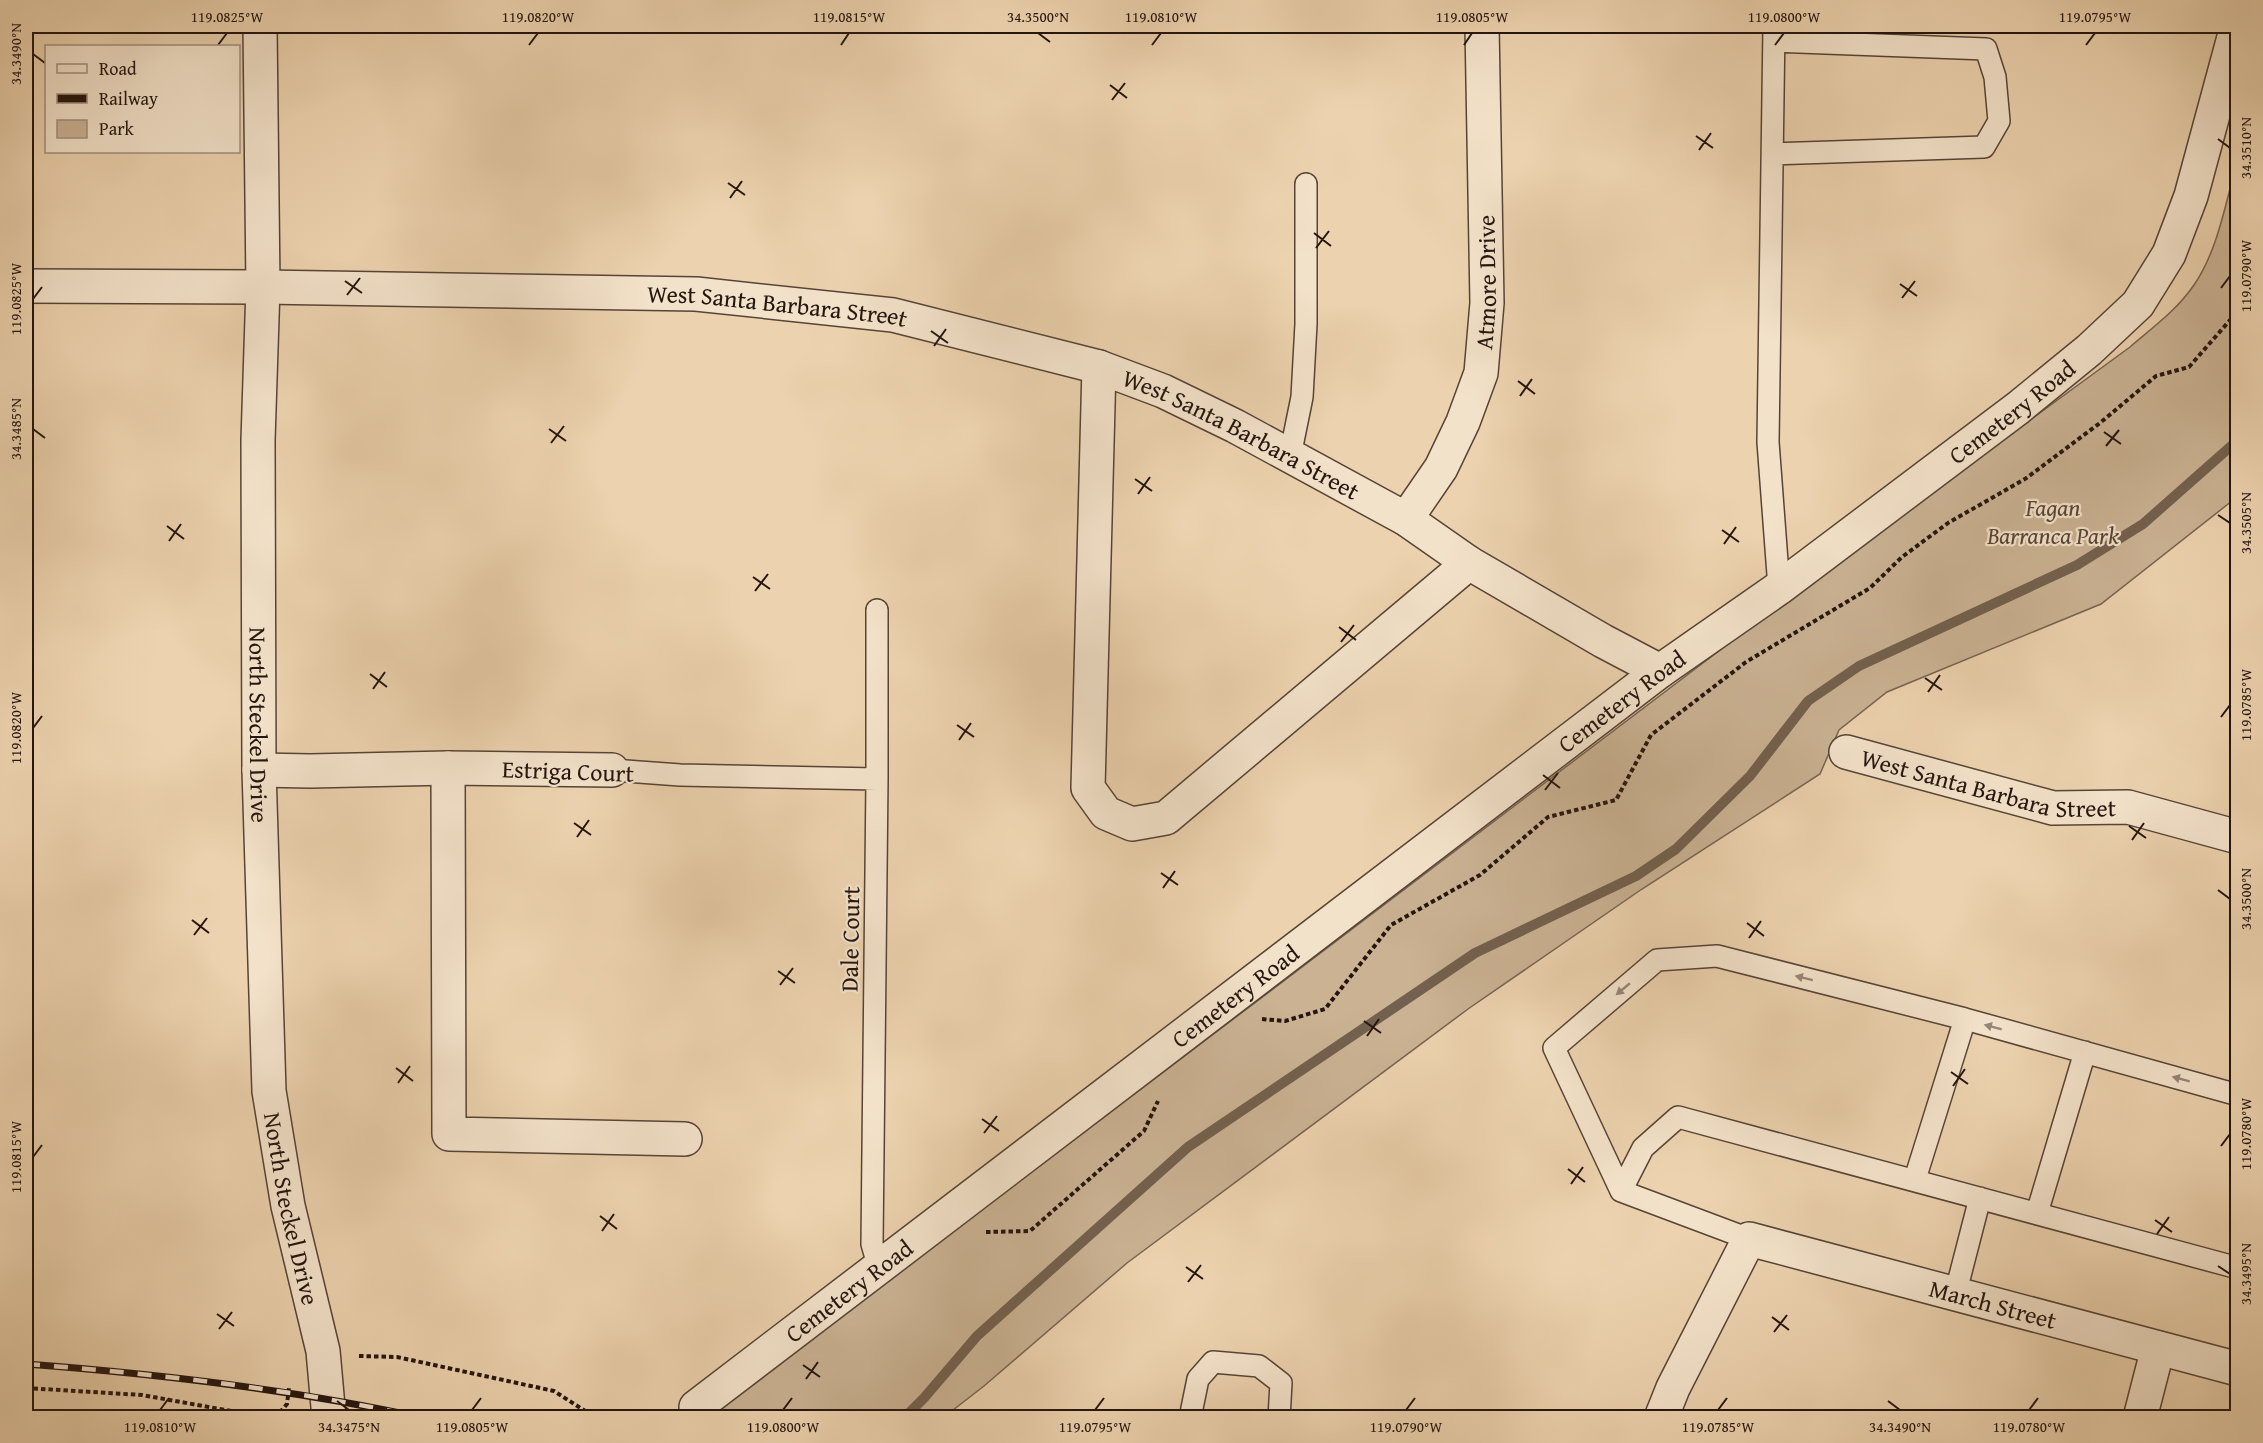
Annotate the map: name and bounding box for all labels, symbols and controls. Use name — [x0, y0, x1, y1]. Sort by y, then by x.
text: 119.0825°W — [191, 6, 263, 27]
text: 119.0820°W — [502, 6, 574, 27]
text: 119.0815°W — [813, 6, 885, 27]
text: 34.3500°N — [1007, 6, 1069, 27]
text: 119.0810°W — [1125, 6, 1197, 27]
text: 119.0805°W — [1436, 6, 1508, 27]
text: 119.0800°W — [1748, 6, 1820, 27]
text: 119.0795°W — [2059, 6, 2131, 27]
text: 34.3490°N — [5, 23, 26, 85]
legend — [45, 45, 240, 153]
text: Road — [99, 55, 137, 82]
text: Railway — [99, 85, 158, 112]
text: Park — [99, 115, 135, 142]
text: 34.3510°N — [2235, 117, 2256, 179]
street label: Atmore Drive — [1466, 215, 1505, 351]
text: 119.0790°W — [2235, 240, 2256, 312]
text: 119.0825°W — [5, 263, 26, 335]
street label: West Santa Barbara Street — [647, 276, 912, 336]
street label: Cemetery Road — [1941, 351, 2083, 472]
street label: West Santa Barbara Street — [1118, 360, 1366, 508]
text: 34.3485°N — [5, 398, 26, 460]
park label: Fagan Barranca Park — [1986, 490, 2119, 553]
text: 34.3505°N — [2235, 492, 2256, 554]
street label: North Steckel Drive — [241, 627, 278, 823]
street label: Cemetery Road — [1550, 641, 1693, 761]
text: 119.0785°W — [2235, 669, 2256, 741]
text: 119.0820°W — [5, 692, 26, 764]
street label: West Santa Barbara Street — [1857, 739, 2117, 826]
street label: Estriga Court — [501, 751, 635, 791]
text: 34.3500°N — [2235, 868, 2256, 930]
street label: Dale Court — [832, 885, 868, 992]
street label: Cemetery Road — [1164, 935, 1306, 1056]
one-way arrow — [1795, 973, 1814, 983]
one-way arrow — [1616, 982, 1631, 995]
one-way arrow — [1984, 1022, 2002, 1031]
one-way arrow — [2172, 1074, 2190, 1083]
text: 119.0780°W — [2235, 1098, 2256, 1170]
street label: North Steckel Drive — [255, 1110, 329, 1308]
text: 119.0815°W — [5, 1121, 26, 1193]
street label: Cemetery Road — [777, 1230, 920, 1351]
text: 34.3495°N — [2235, 1243, 2256, 1305]
street label: March Street — [1925, 1270, 2061, 1338]
text: 119.0810°W — [124, 1416, 196, 1437]
text: 34.3475°N — [318, 1416, 380, 1437]
text: 119.0805°W — [436, 1416, 508, 1437]
text: 119.0800°W — [747, 1416, 819, 1437]
text: 119.0795°W — [1059, 1416, 1131, 1437]
text: 119.0790°W — [1370, 1416, 1442, 1437]
text: 119.0785°W — [1682, 1416, 1754, 1437]
text: 34.3490°N — [1869, 1416, 1931, 1437]
text: 119.0780°W — [1993, 1416, 2065, 1437]

